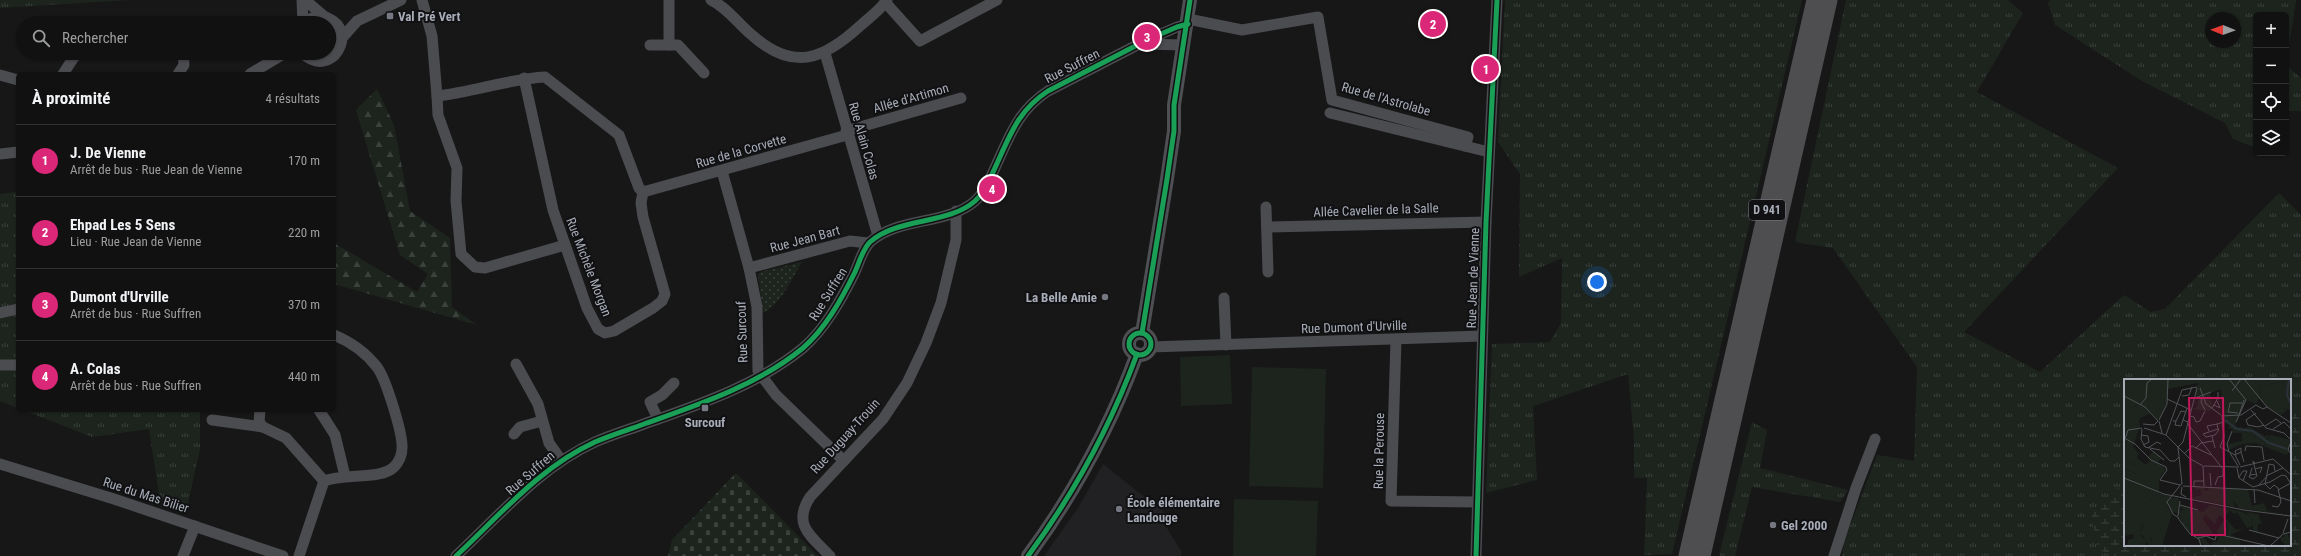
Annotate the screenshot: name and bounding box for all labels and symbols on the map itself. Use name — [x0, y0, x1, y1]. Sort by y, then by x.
place label: Val Pré Vert — [398, 9, 460, 24]
pin: 2 — [1420, 9, 1446, 39]
marker: Val Pré Vert — [385, 11, 395, 21]
north arrow — [2205, 12, 2241, 48]
pin: 3 — [1134, 22, 1160, 52]
street label: Rue Suffren — [1042, 46, 1102, 86]
pin: 1 — [1473, 54, 1499, 84]
street label: Rue de l'Astrolabe — [1340, 79, 1432, 119]
street label: Allée d'Artimon — [872, 80, 950, 116]
street label: Rue Alain Colas — [846, 100, 882, 182]
street label: Rue de la Corvette — [694, 131, 788, 171]
pin: 4 — [979, 174, 1005, 204]
street label: Allée Cavelier de la Salle — [1313, 200, 1439, 220]
road number: D 941 — [1749, 200, 1785, 220]
street label: Rue Michèle Morgan — [563, 215, 615, 319]
street label: Rue Jean Bart — [768, 222, 842, 256]
street label: Rue Jean de Vienne — [1464, 227, 1482, 329]
street label: Rue Suffren — [806, 265, 850, 323]
your location — [1587, 272, 1607, 292]
place label: La Belle Amie — [1026, 290, 1097, 305]
marker: La Belle Amie — [1100, 292, 1110, 302]
street label: Rue Surcouf — [733, 301, 751, 363]
street label: Rue Dumont d'Urville — [1301, 318, 1407, 336]
inset map — [2124, 379, 2291, 546]
street label: Rue Duguay-Trouin — [807, 395, 883, 477]
marker: Surcouf — [700, 403, 710, 413]
street label: Rue la Perouse — [1371, 413, 1387, 489]
place label: Surcouf — [685, 415, 726, 430]
street label: Rue Suffren — [503, 448, 557, 498]
street label: Rue du Mas Bilier — [101, 474, 191, 516]
place label: École élémentaire Landouge — [1127, 495, 1220, 525]
marker: École élémentaire Landouge — [1114, 504, 1124, 514]
place label: Gel 2000 — [1781, 518, 1827, 533]
marker: Gel 2000 — [1768, 520, 1778, 530]

